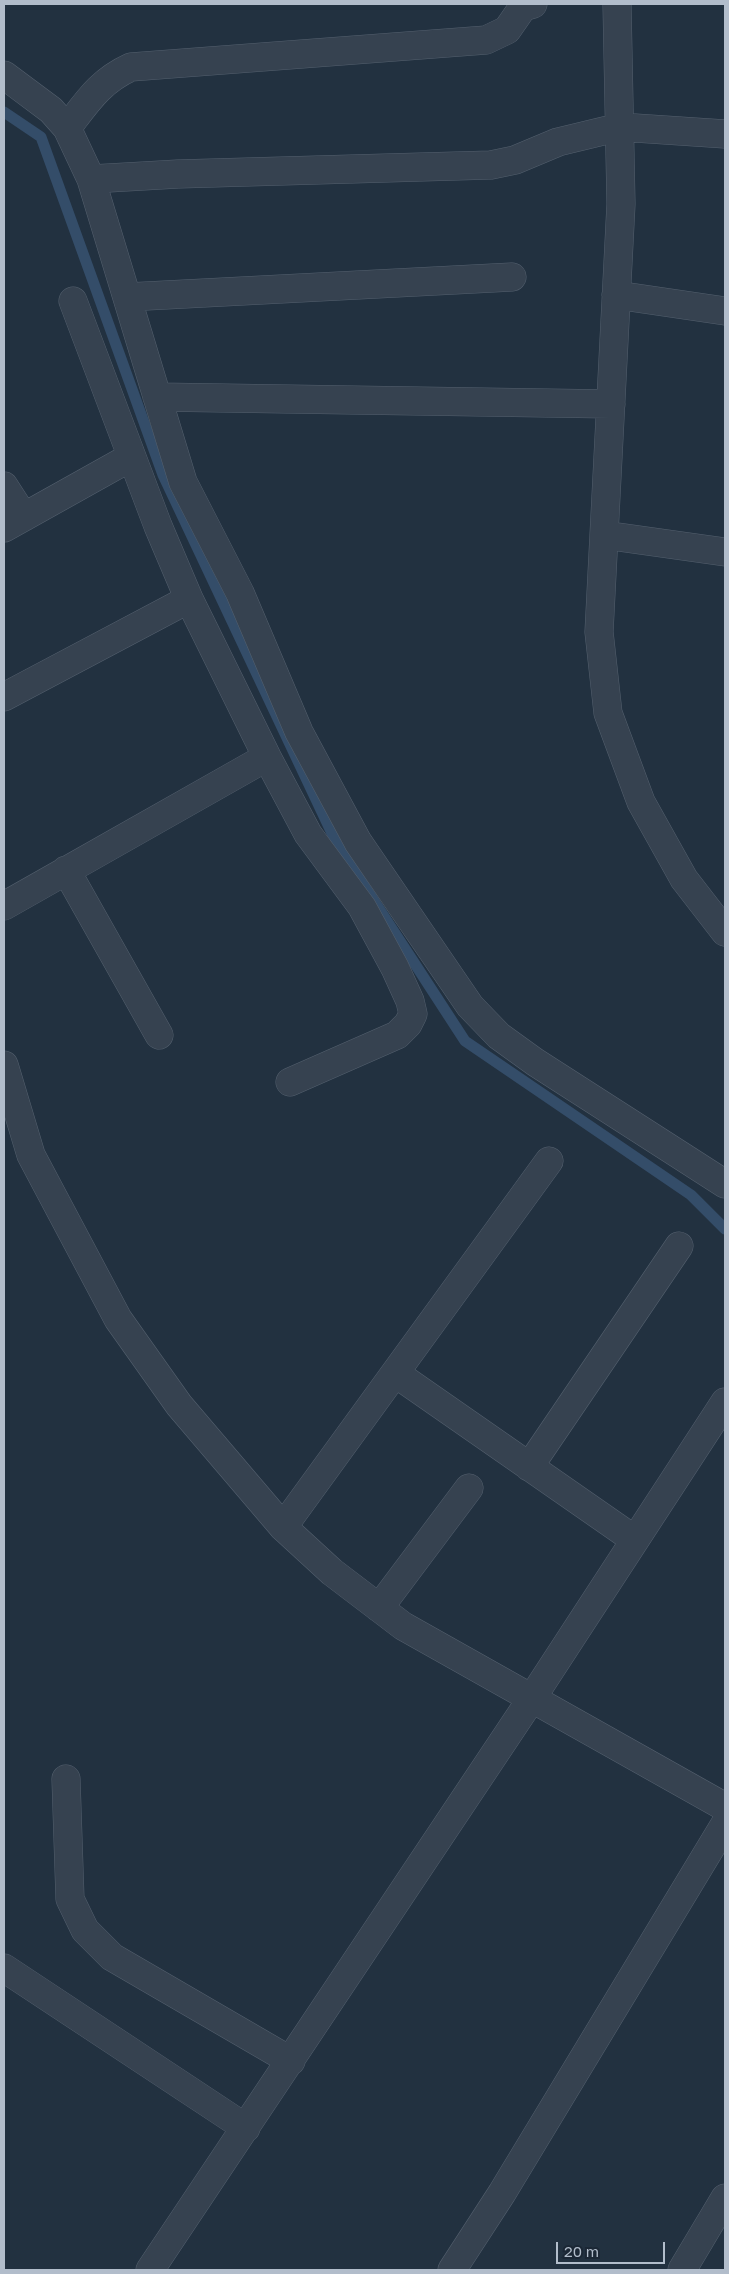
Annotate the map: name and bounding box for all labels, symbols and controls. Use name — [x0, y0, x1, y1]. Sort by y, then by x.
scale bar — [559, 2232, 668, 2264]
text: 20 m — [564, 2242, 599, 2260]

